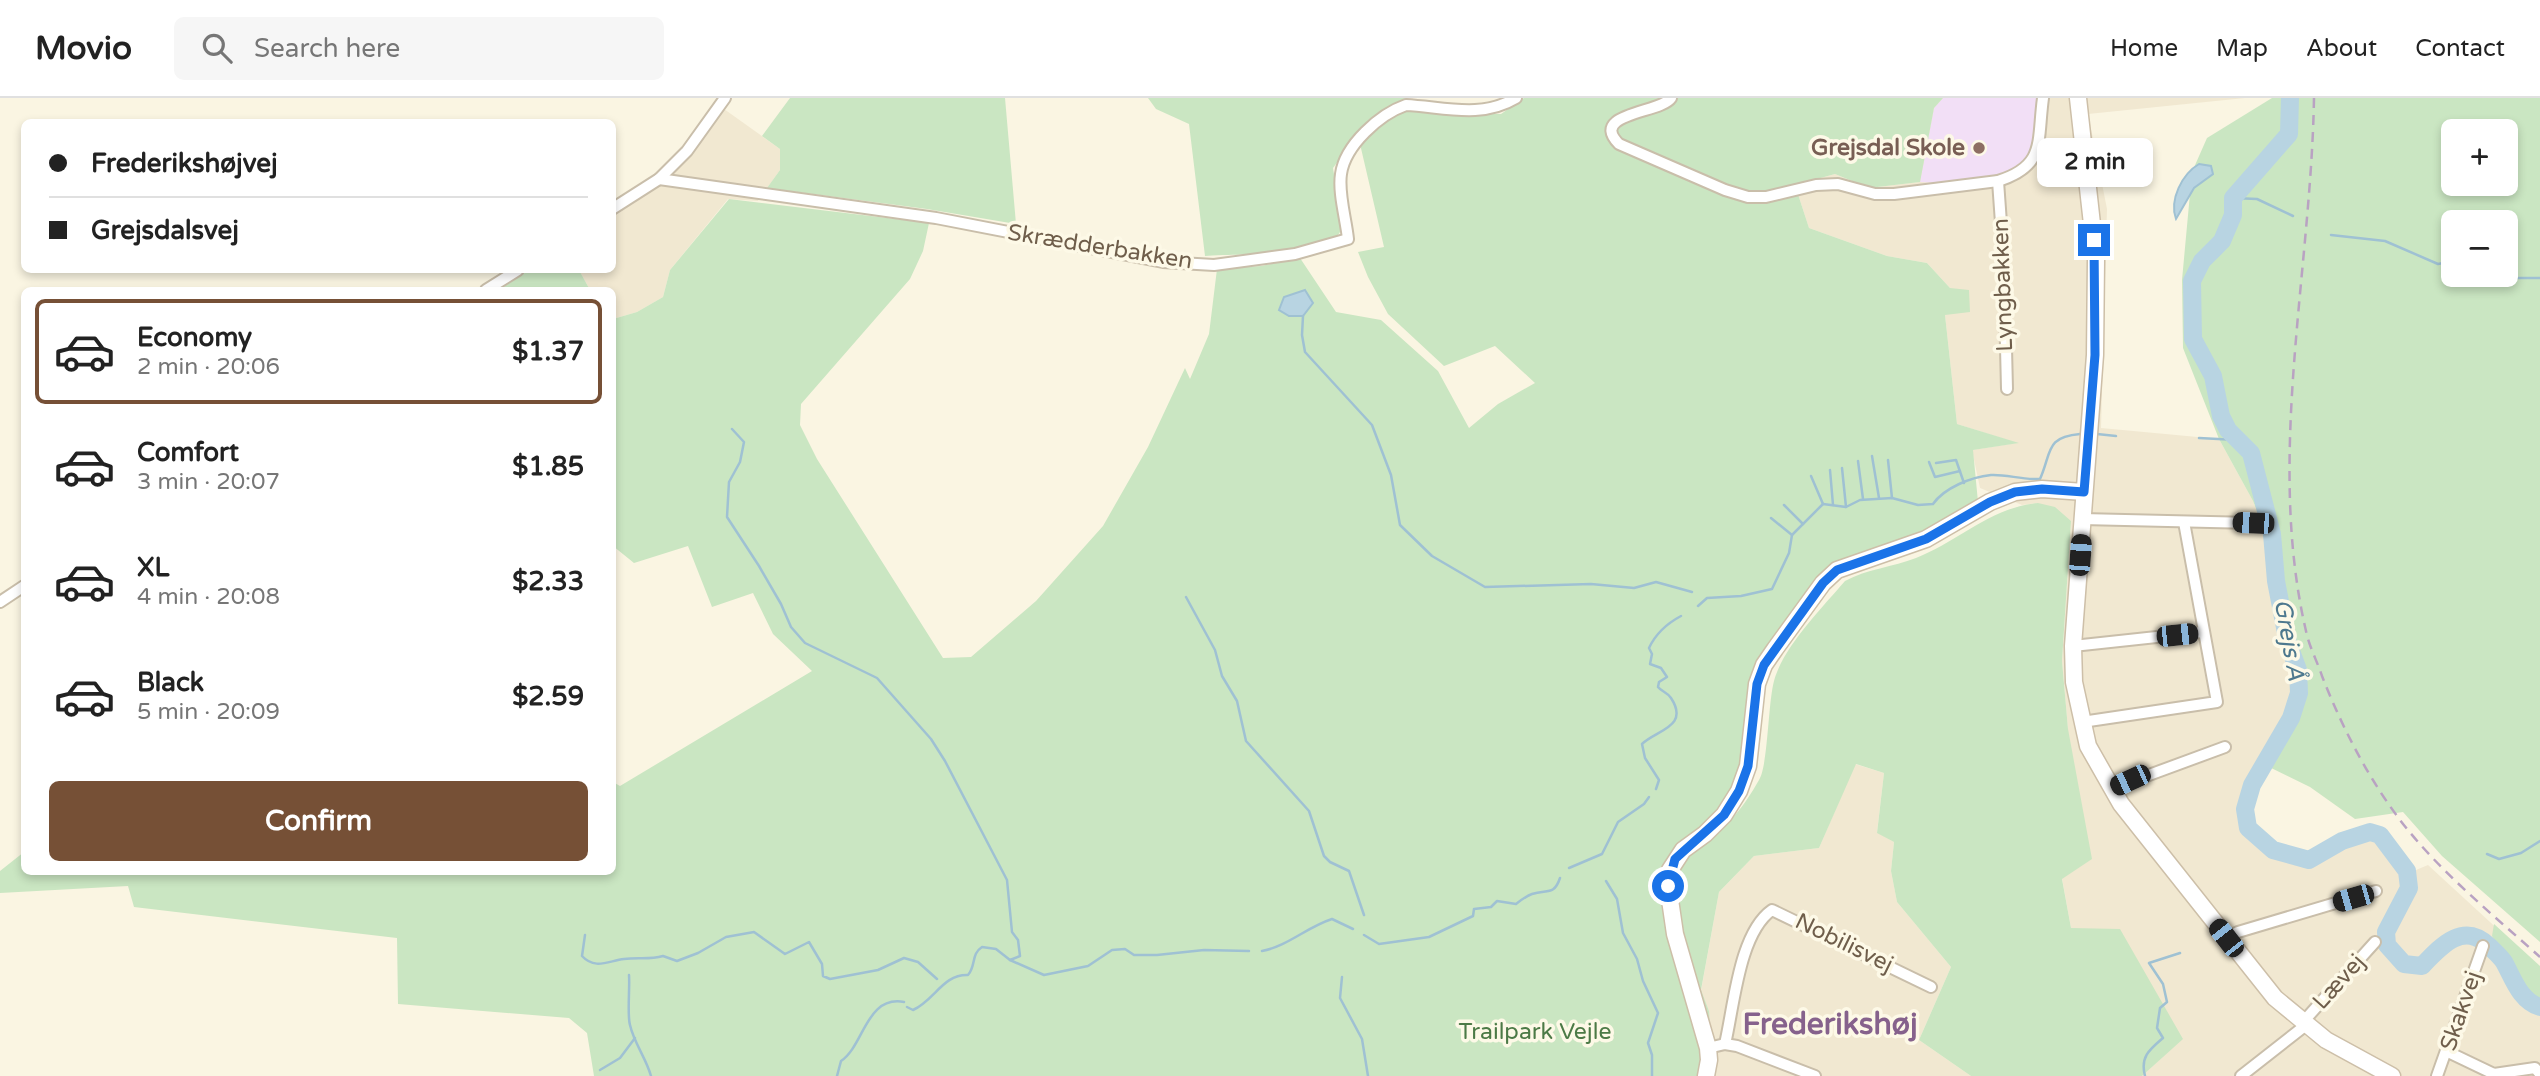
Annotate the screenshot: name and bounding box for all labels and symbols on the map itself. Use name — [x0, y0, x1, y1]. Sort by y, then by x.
place label: Grejsdal Skole — [1811, 134, 1965, 162]
callout: 2 min — [2036, 138, 2152, 188]
marker: Grejsdal Skole — [1971, 140, 1987, 156]
street label: Lyngbakken — [1987, 218, 2019, 352]
street label: Skrædderbakken — [1006, 219, 1194, 275]
route end — [2078, 224, 2110, 256]
car — [2232, 512, 2275, 534]
car — [2069, 533, 2092, 577]
water label: Grejs Å — [2268, 597, 2310, 683]
car — [2156, 622, 2199, 648]
car — [2107, 762, 2154, 798]
route start — [1652, 870, 1684, 902]
car — [2330, 882, 2377, 914]
street label: Nobilisvej — [1790, 907, 1898, 979]
car — [2205, 915, 2248, 961]
street label: Lævej — [2307, 948, 2371, 1016]
street label: Skakvej — [2434, 967, 2488, 1055]
district label: Frederikshøj — [1742, 1006, 1918, 1043]
park label: Trailpark Vejle — [1459, 1018, 1611, 1046]

